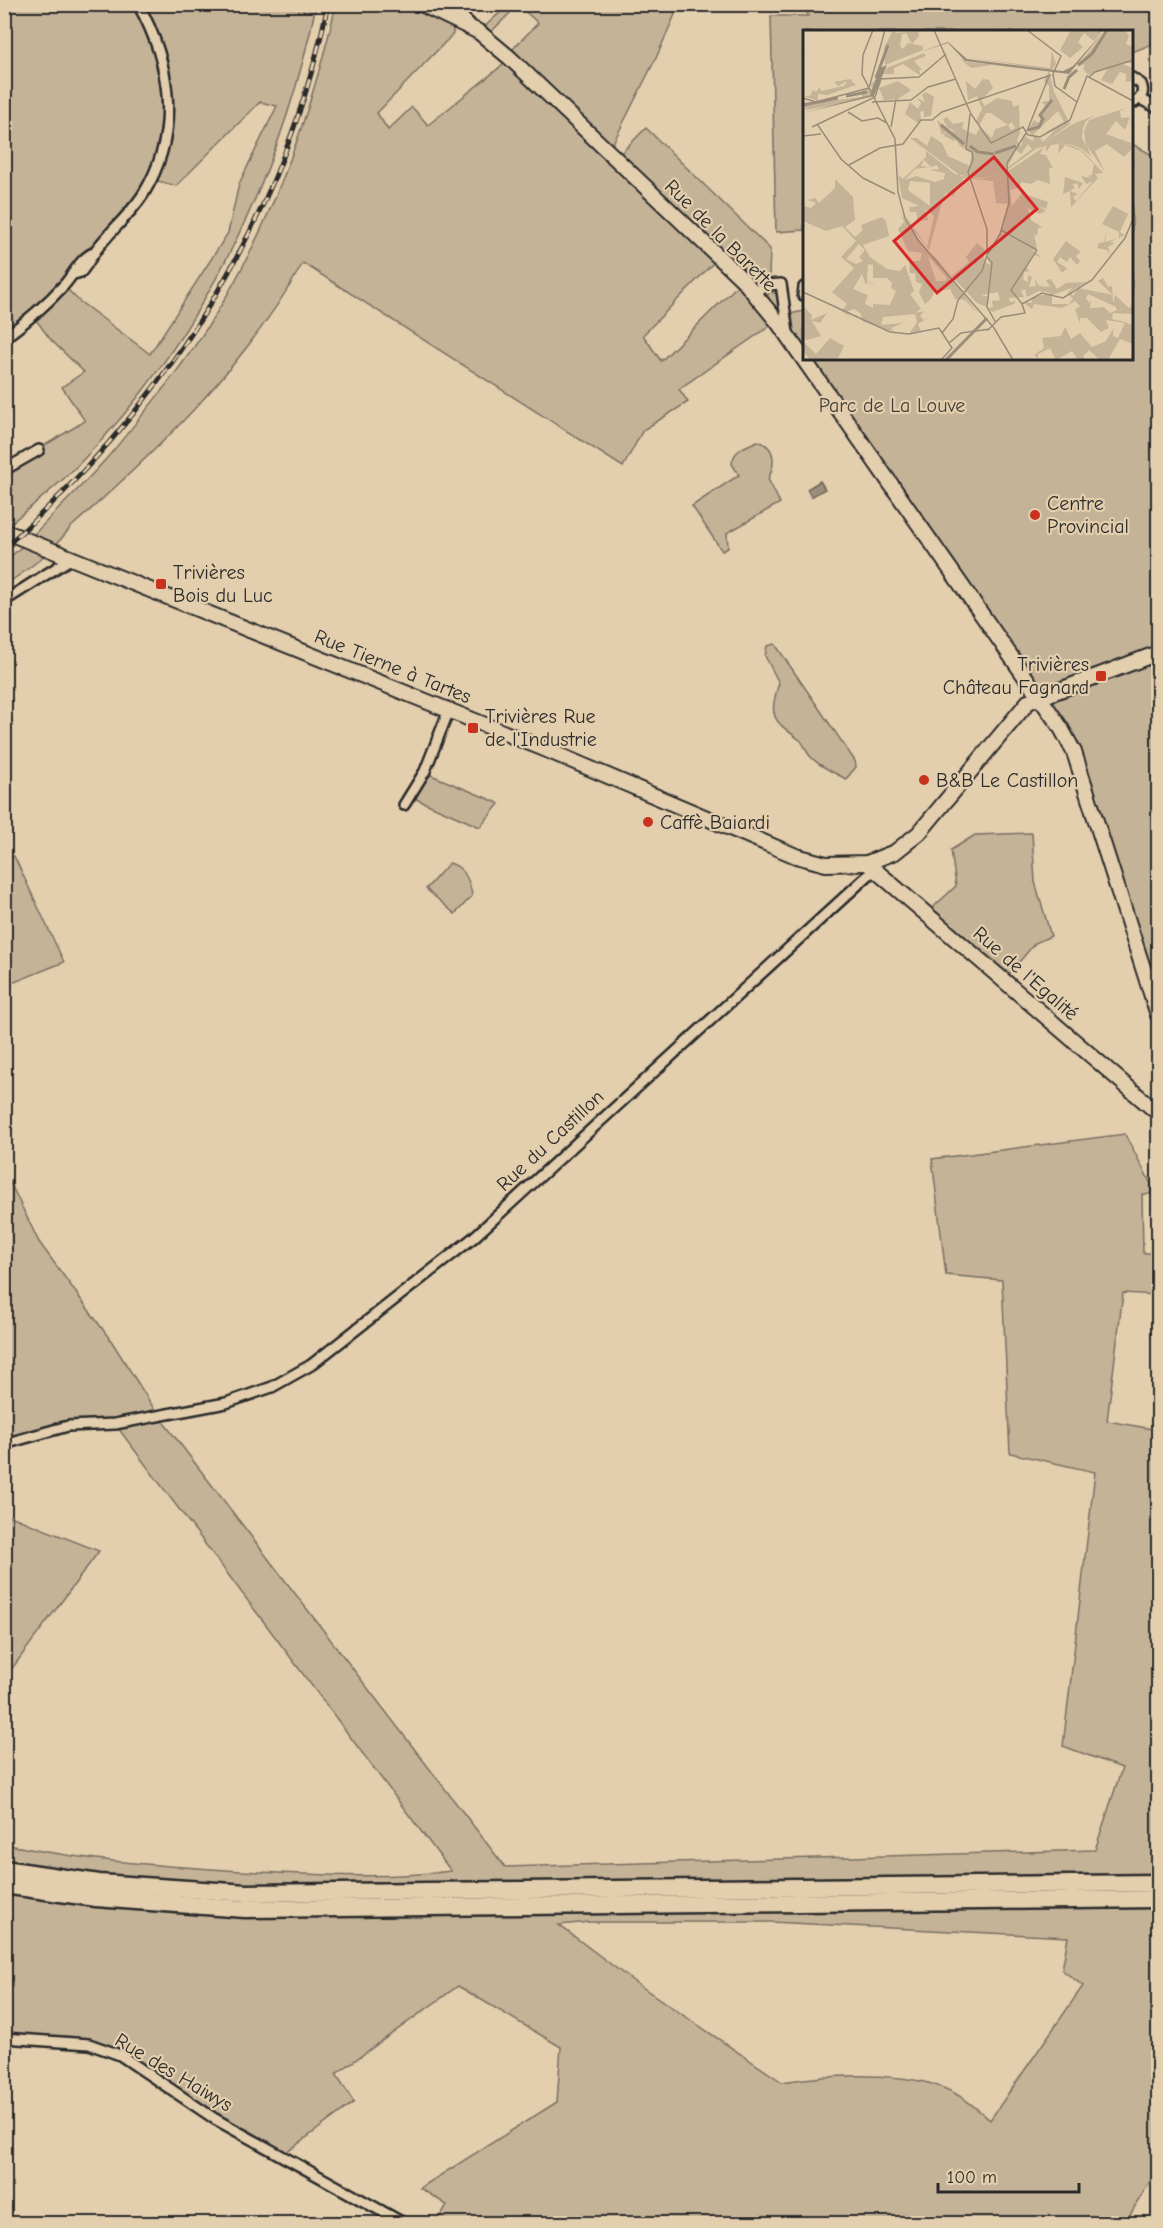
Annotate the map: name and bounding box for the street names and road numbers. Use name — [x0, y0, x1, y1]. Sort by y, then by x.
street label: Rue de la Barette — [660, 175, 781, 296]
street label: Rue Tierne à Tartes — [311, 625, 474, 708]
street label: Rue de l'Egalité — [969, 922, 1083, 1025]
street label: Rue du Castillon — [492, 1085, 609, 1196]
street label: Rue des Haiwys — [111, 2028, 237, 2117]

